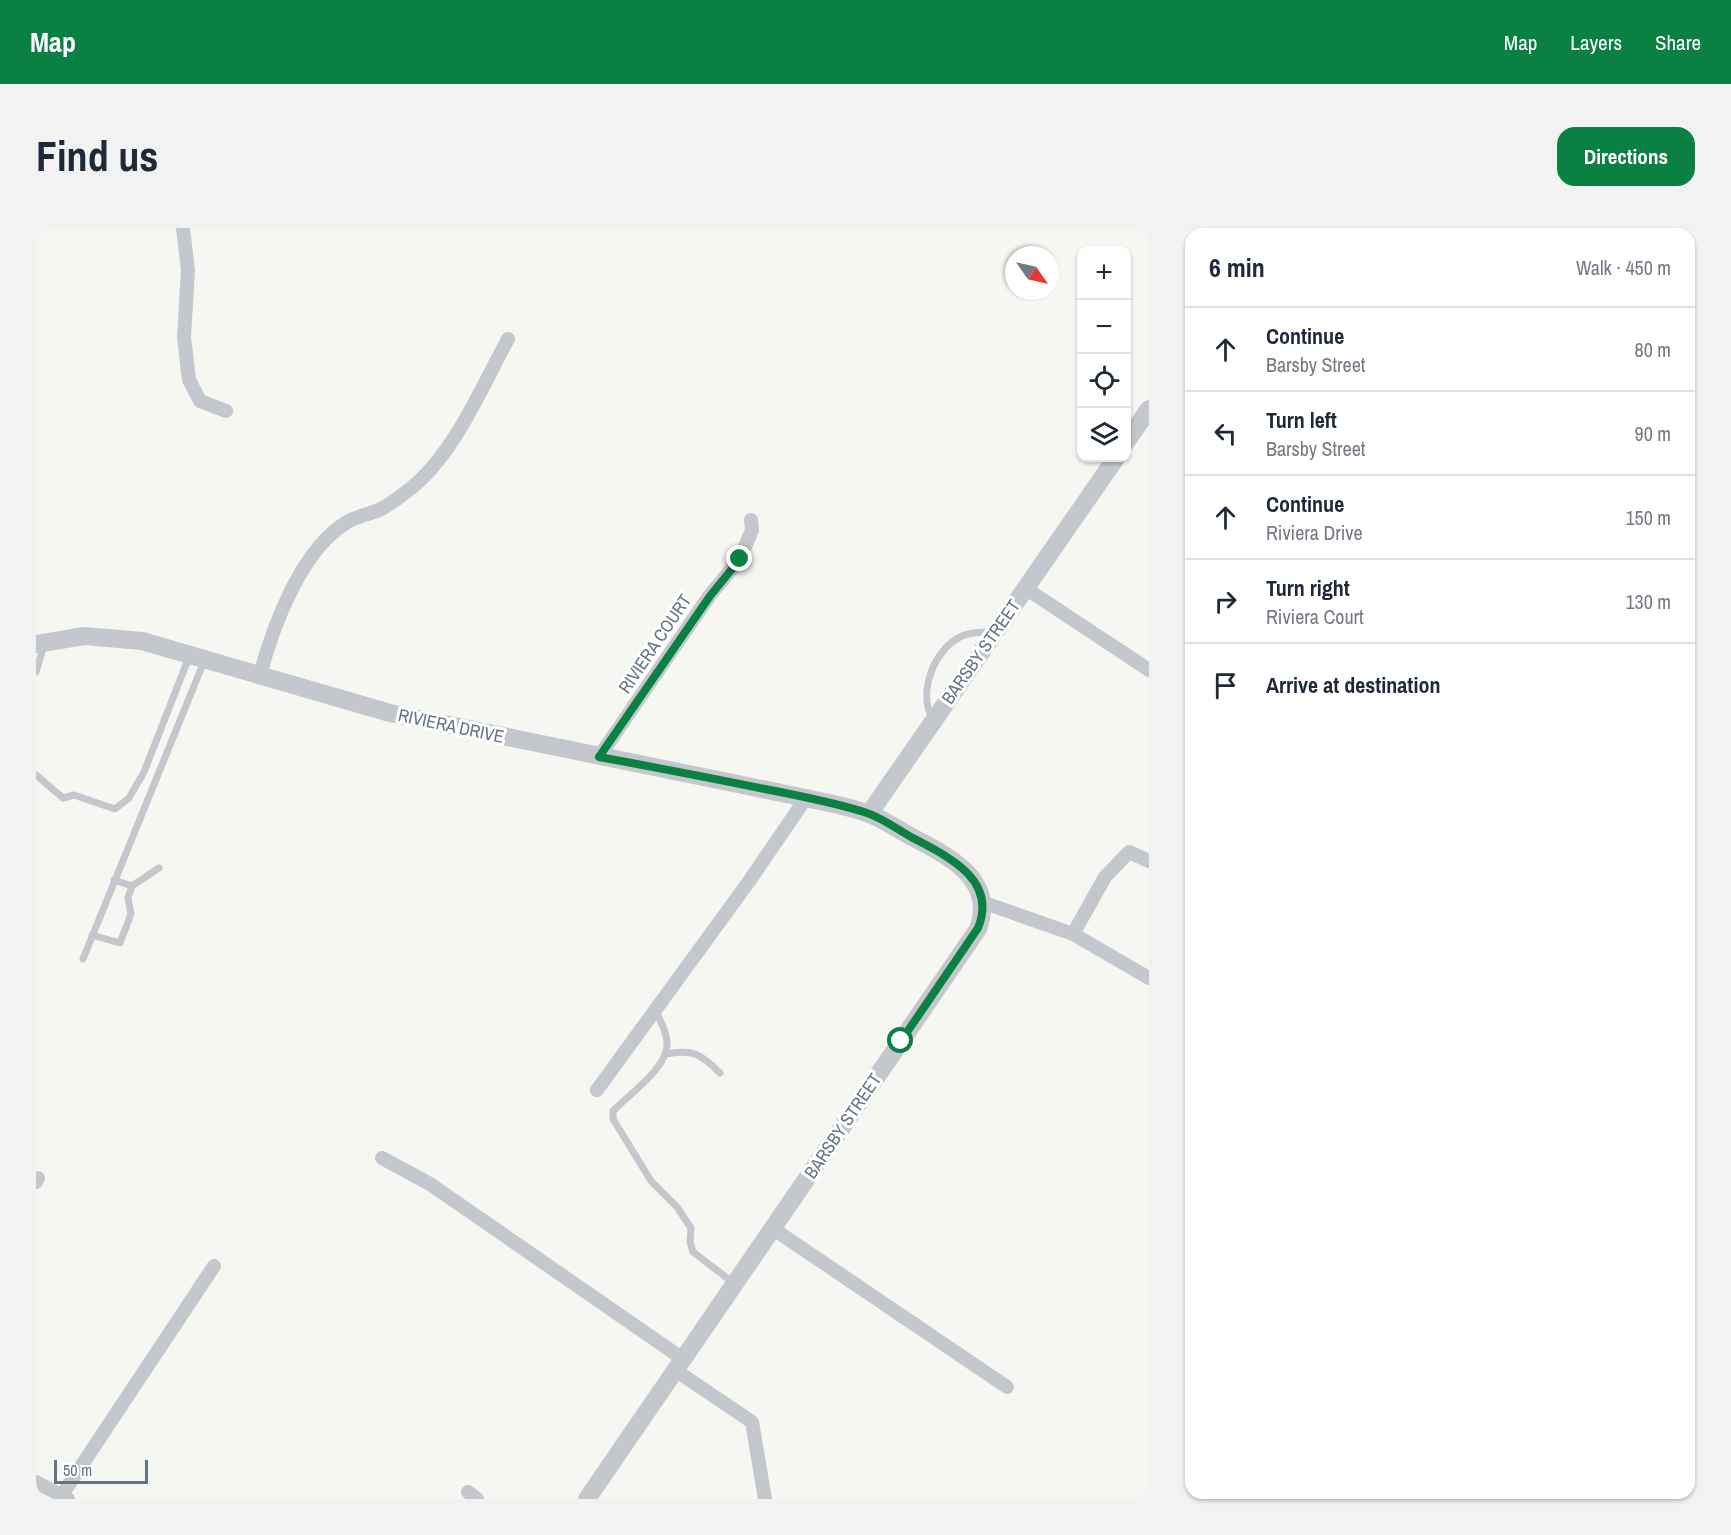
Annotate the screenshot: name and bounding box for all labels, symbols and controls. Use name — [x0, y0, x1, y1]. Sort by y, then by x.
text: Map — [30, 23, 76, 61]
text: Map — [1504, 28, 1537, 57]
text: Layers — [1570, 28, 1622, 57]
text: Share — [1655, 28, 1701, 57]
button: Directions — [1557, 127, 1695, 186]
text: Find us — [36, 128, 158, 184]
north arrow — [1005, 246, 1059, 300]
map controls — [1077, 246, 1131, 462]
button: + — [1077, 246, 1131, 300]
text: 6 min — [1209, 250, 1265, 285]
text: Walk · 450 m — [1576, 254, 1671, 281]
button: − — [1077, 300, 1131, 354]
text: Continue — [1266, 321, 1344, 351]
icon: ahead — [1209, 333, 1242, 366]
text: 80 m — [1635, 336, 1671, 363]
text: Barsby Street — [1266, 351, 1365, 378]
button: locate — [1077, 354, 1131, 408]
text: Turn left — [1266, 405, 1337, 435]
button: layers — [1077, 408, 1131, 462]
icon: left — [1209, 417, 1242, 450]
text: 90 m — [1635, 420, 1671, 447]
text: Barsby Street — [1266, 435, 1365, 462]
text: Continue — [1266, 489, 1344, 519]
icon: ahead — [1209, 501, 1242, 534]
text: 150 m — [1625, 504, 1671, 531]
text: Riviera Drive — [1266, 519, 1363, 546]
route end — [726, 545, 752, 571]
text: Turn right — [1266, 573, 1350, 603]
icon: right — [1209, 585, 1242, 618]
text: 130 m — [1625, 588, 1671, 615]
street label: RIVIERA COURT — [612, 589, 697, 698]
street label: BARSBY STREET — [935, 595, 1026, 709]
text: Riviera Court — [1266, 603, 1364, 630]
icon: arrive — [1209, 669, 1242, 702]
text: Arrive at destination — [1266, 670, 1440, 700]
street label: RIVIERA DRIVE — [396, 702, 506, 749]
route start — [887, 1027, 913, 1053]
street label: BARSBY STREET — [798, 1068, 887, 1183]
scale bar — [54, 1457, 148, 1484]
text: 50 m — [63, 1459, 92, 1481]

